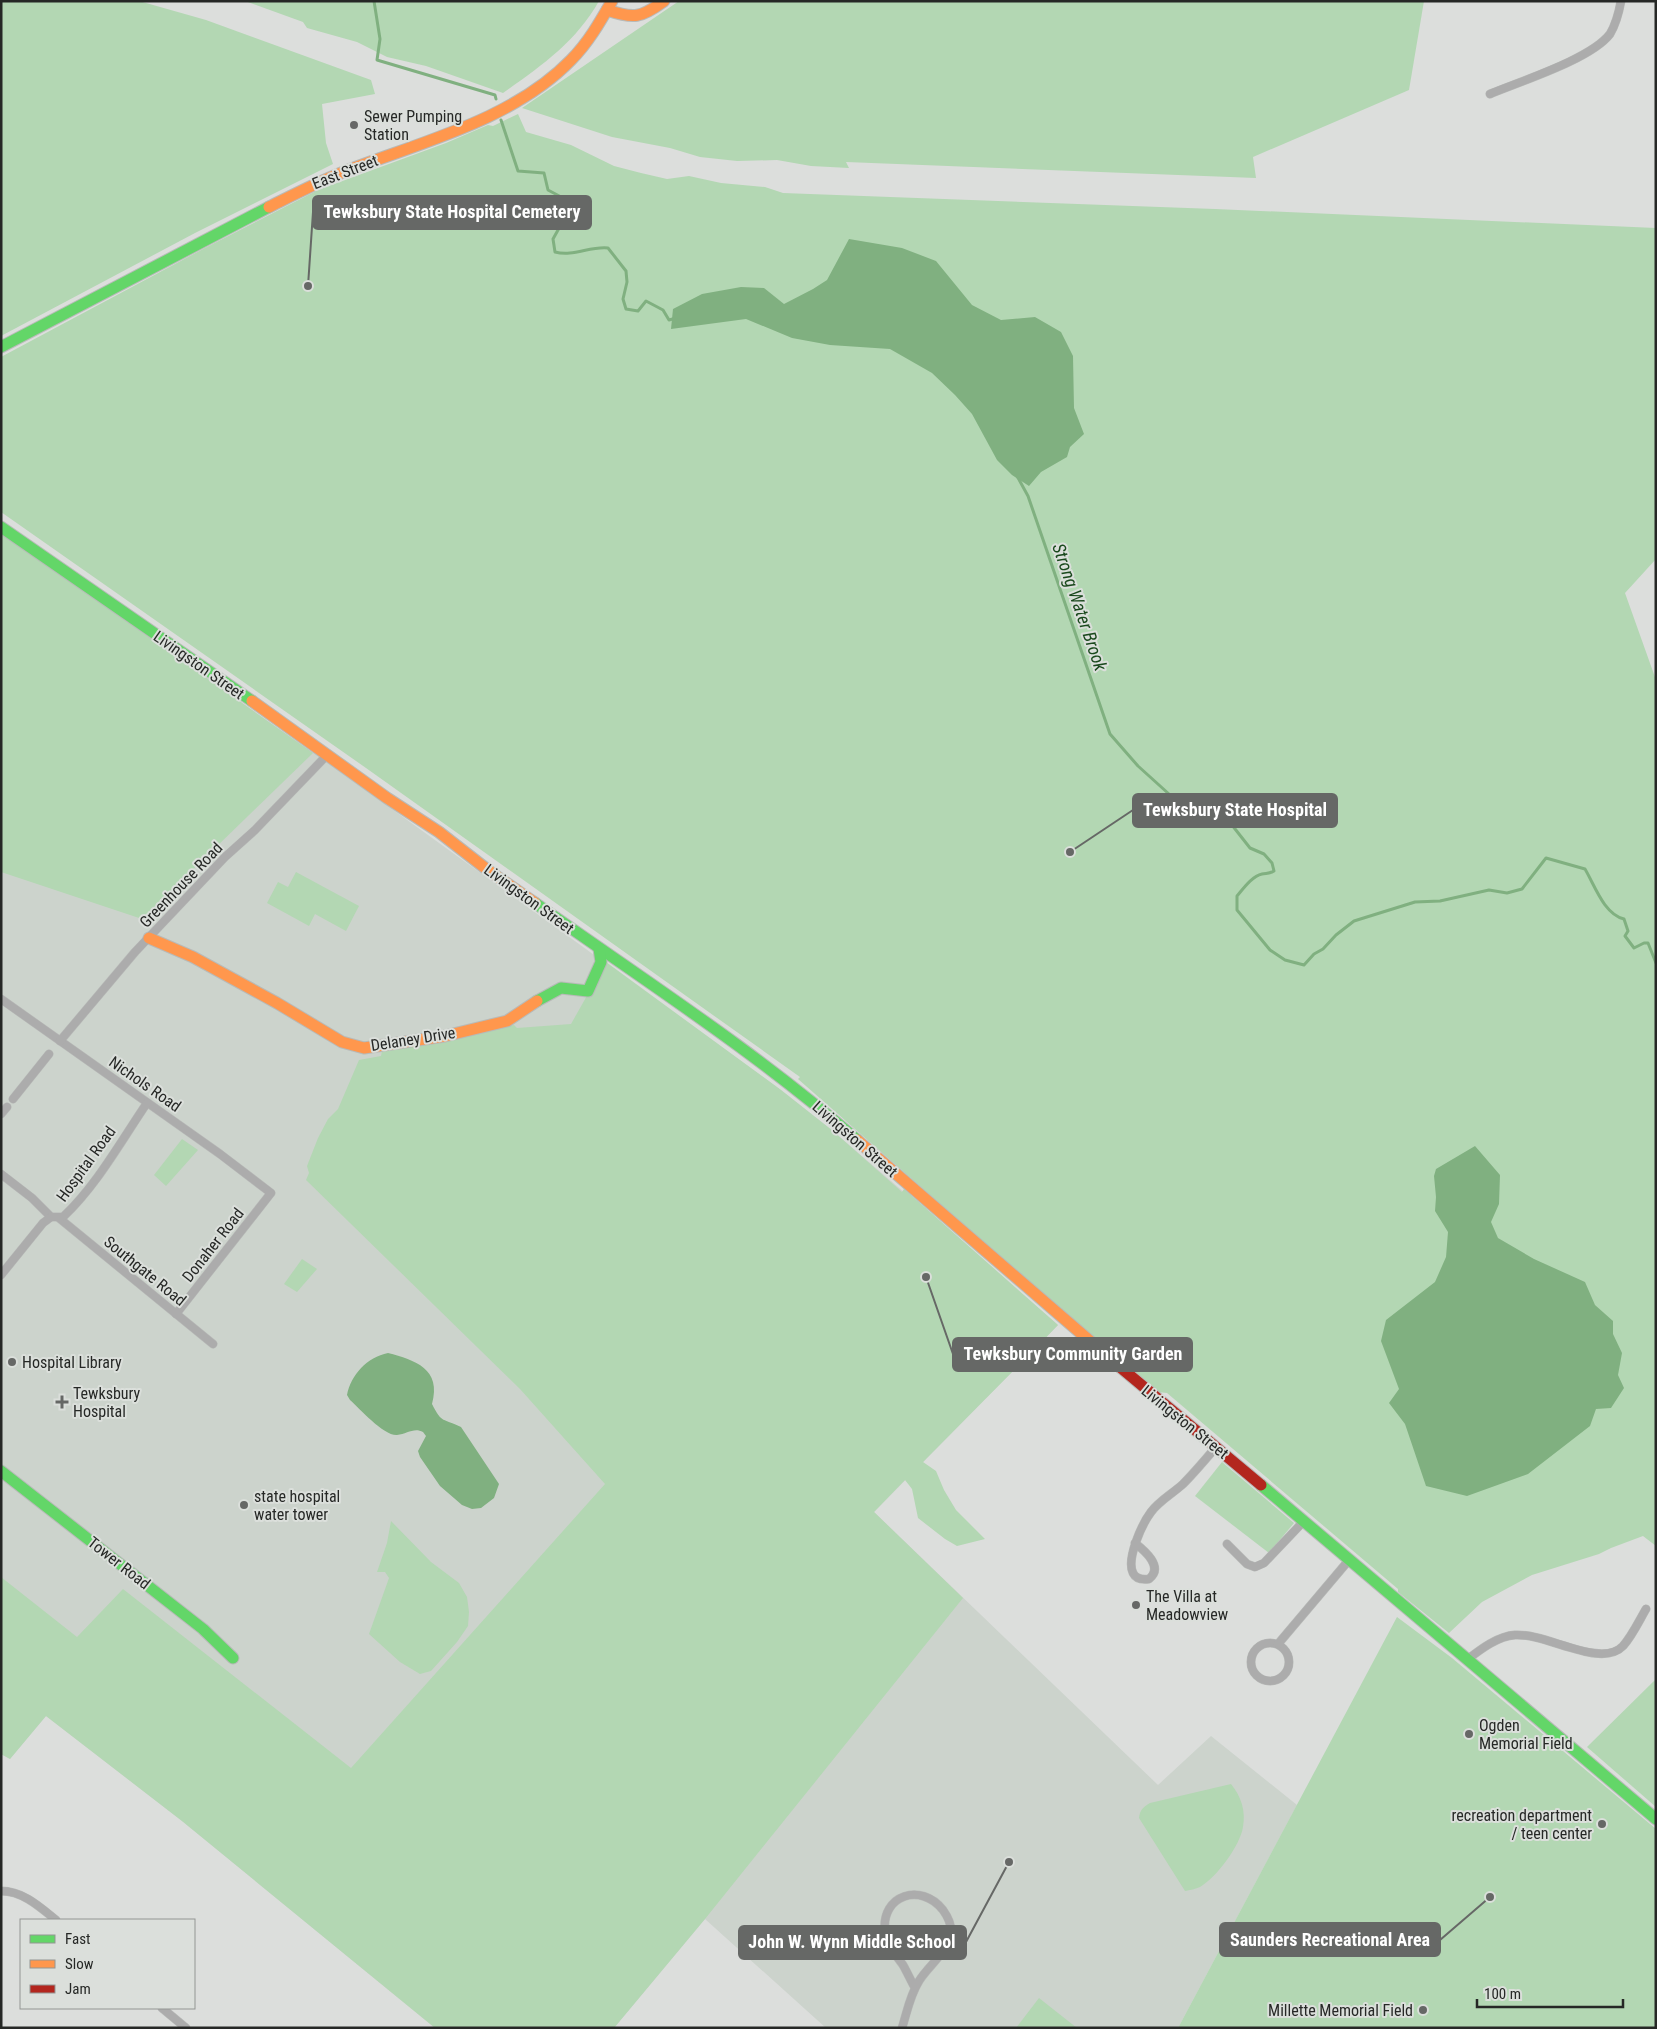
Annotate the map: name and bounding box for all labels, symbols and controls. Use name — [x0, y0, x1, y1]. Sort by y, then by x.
place label: Sewer Pumping Station — [364, 107, 462, 144]
marker: Sewer Pumping Station — [348, 119, 360, 131]
street label: East Street — [309, 151, 381, 193]
callout: Tewksbury State Hospital Cemetery — [313, 196, 591, 229]
text: Tewksbury State Hospital Cemetery — [323, 201, 581, 222]
water label: Strong Water Brook — [1048, 540, 1112, 675]
street label: Livingston Street — [150, 627, 248, 703]
callout: Tewksbury State Hospital — [1133, 794, 1337, 827]
text: Tewksbury State Hospital — [1143, 799, 1327, 820]
street label: Greenhouse Road — [136, 838, 226, 932]
street label: Livingston Street — [480, 860, 578, 938]
street label: Delaney Drive — [369, 1023, 457, 1055]
street label: Nichols Road — [105, 1052, 185, 1116]
street label: Livingston Street — [809, 1097, 902, 1181]
street label: Hospital Road — [52, 1123, 120, 1205]
street label: Donaher Road — [178, 1204, 248, 1286]
street label: Southgate Road — [100, 1232, 190, 1310]
callout: Tewksbury Community Garden — [953, 1338, 1192, 1371]
text: Tewksbury Community Garden — [964, 1343, 1182, 1364]
place label: Hospital Library — [22, 1353, 122, 1372]
marker: Hospital Library — [6, 1356, 18, 1368]
street label: Livingston Street — [1138, 1381, 1232, 1463]
place label: Tewksbury Hospital — [73, 1384, 141, 1421]
marker: Tewksbury Hospital — [55, 1395, 69, 1409]
place label: state hospital water tower — [254, 1487, 340, 1524]
marker: state hospital water tower — [238, 1499, 250, 1511]
street label: Tower Road — [84, 1533, 154, 1593]
place label: The Villa at Meadowview — [1146, 1587, 1228, 1624]
marker: The Villa at Meadowview — [1130, 1599, 1142, 1611]
place label: Ogden Memorial Field — [1479, 1716, 1573, 1753]
marker: Ogden Memorial Field — [1463, 1728, 1475, 1740]
place label: recreation department / teen center — [1452, 1806, 1592, 1843]
marker: recreation department / teen center — [1596, 1818, 1608, 1830]
legend — [20, 1919, 195, 2009]
callout: Saunders Recreational Area — [1220, 1923, 1440, 1956]
callout: John W. Wynn Middle School — [739, 1926, 966, 1959]
text: Saunders Recreational Area — [1230, 1929, 1430, 1950]
text: Fast — [65, 1930, 90, 1948]
text: John W. Wynn Middle School — [748, 1931, 956, 1952]
text: Slow — [65, 1955, 94, 1973]
scale bar — [1477, 1976, 1623, 2008]
text: Jam — [65, 1980, 91, 1998]
text: 100 m — [1484, 1985, 1521, 2003]
place label: Millette Memorial Field — [1268, 2001, 1413, 2020]
marker: Millette Memorial Field — [1417, 2004, 1429, 2016]

